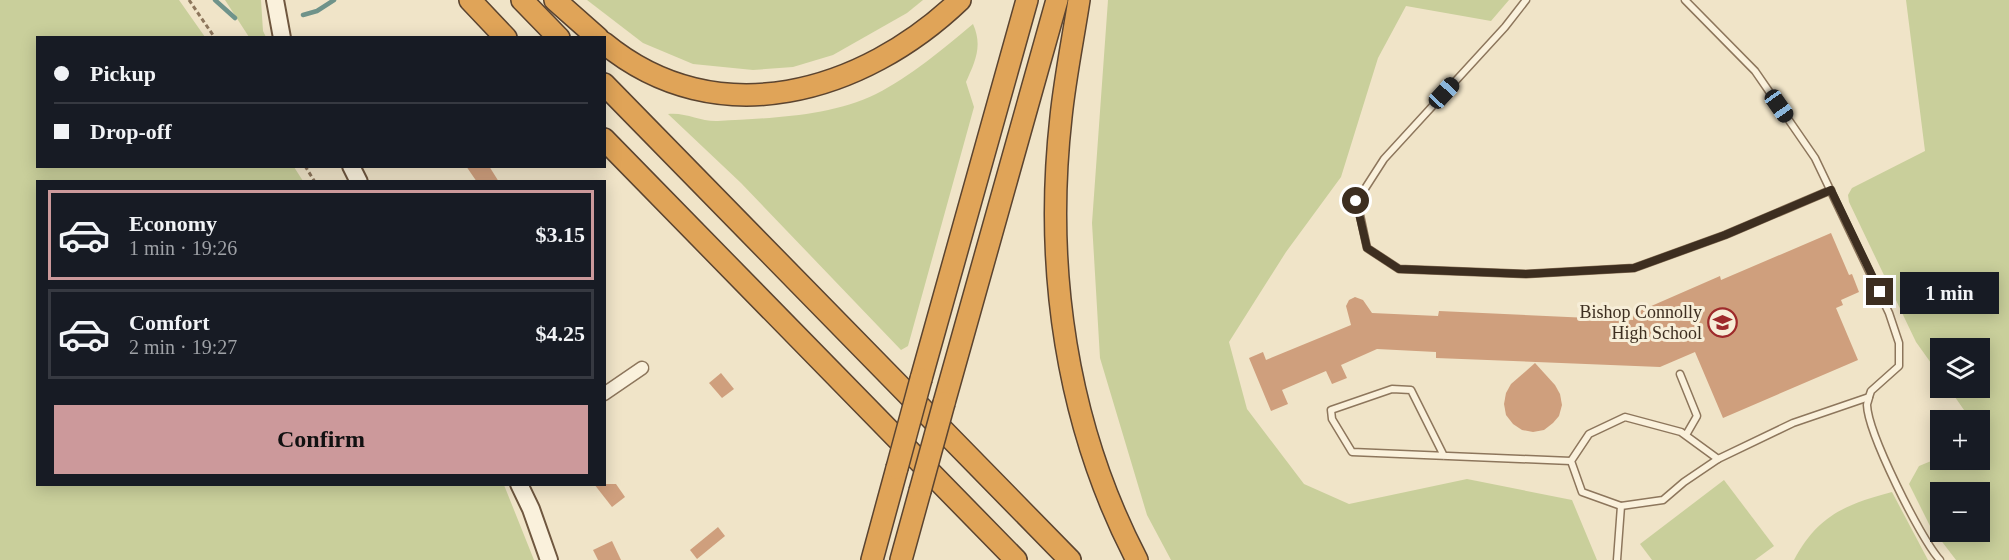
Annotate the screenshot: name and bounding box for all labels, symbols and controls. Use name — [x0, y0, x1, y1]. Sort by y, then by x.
text: Pickup — [90, 61, 156, 86]
car — [1425, 74, 1463, 112]
car — [1761, 86, 1797, 126]
text: Drop-off — [90, 119, 171, 144]
route start — [1342, 187, 1369, 214]
icon: car — [57, 208, 111, 262]
text: Economy — [129, 211, 217, 236]
text: $3.15 — [536, 222, 585, 247]
text: 1 min · 19:26 — [129, 237, 237, 259]
callout: 1 min — [1901, 271, 2000, 313]
route end — [1866, 278, 1893, 305]
text: 1 min — [1925, 282, 1974, 304]
place label: Bishop Connolly High School — [1579, 302, 1702, 343]
school or university icon: Bishop Connolly High School — [1707, 306, 1739, 338]
icon: car — [57, 307, 111, 361]
text: Comfort — [129, 310, 210, 335]
text: $4.25 — [536, 321, 585, 346]
text: 2 min · 19:27 — [129, 336, 237, 358]
map controls — [1930, 338, 1990, 542]
button: layers — [1930, 338, 1990, 398]
button: Confirm — [54, 405, 588, 474]
button: + — [1930, 410, 1990, 470]
button: − — [1930, 482, 1990, 542]

